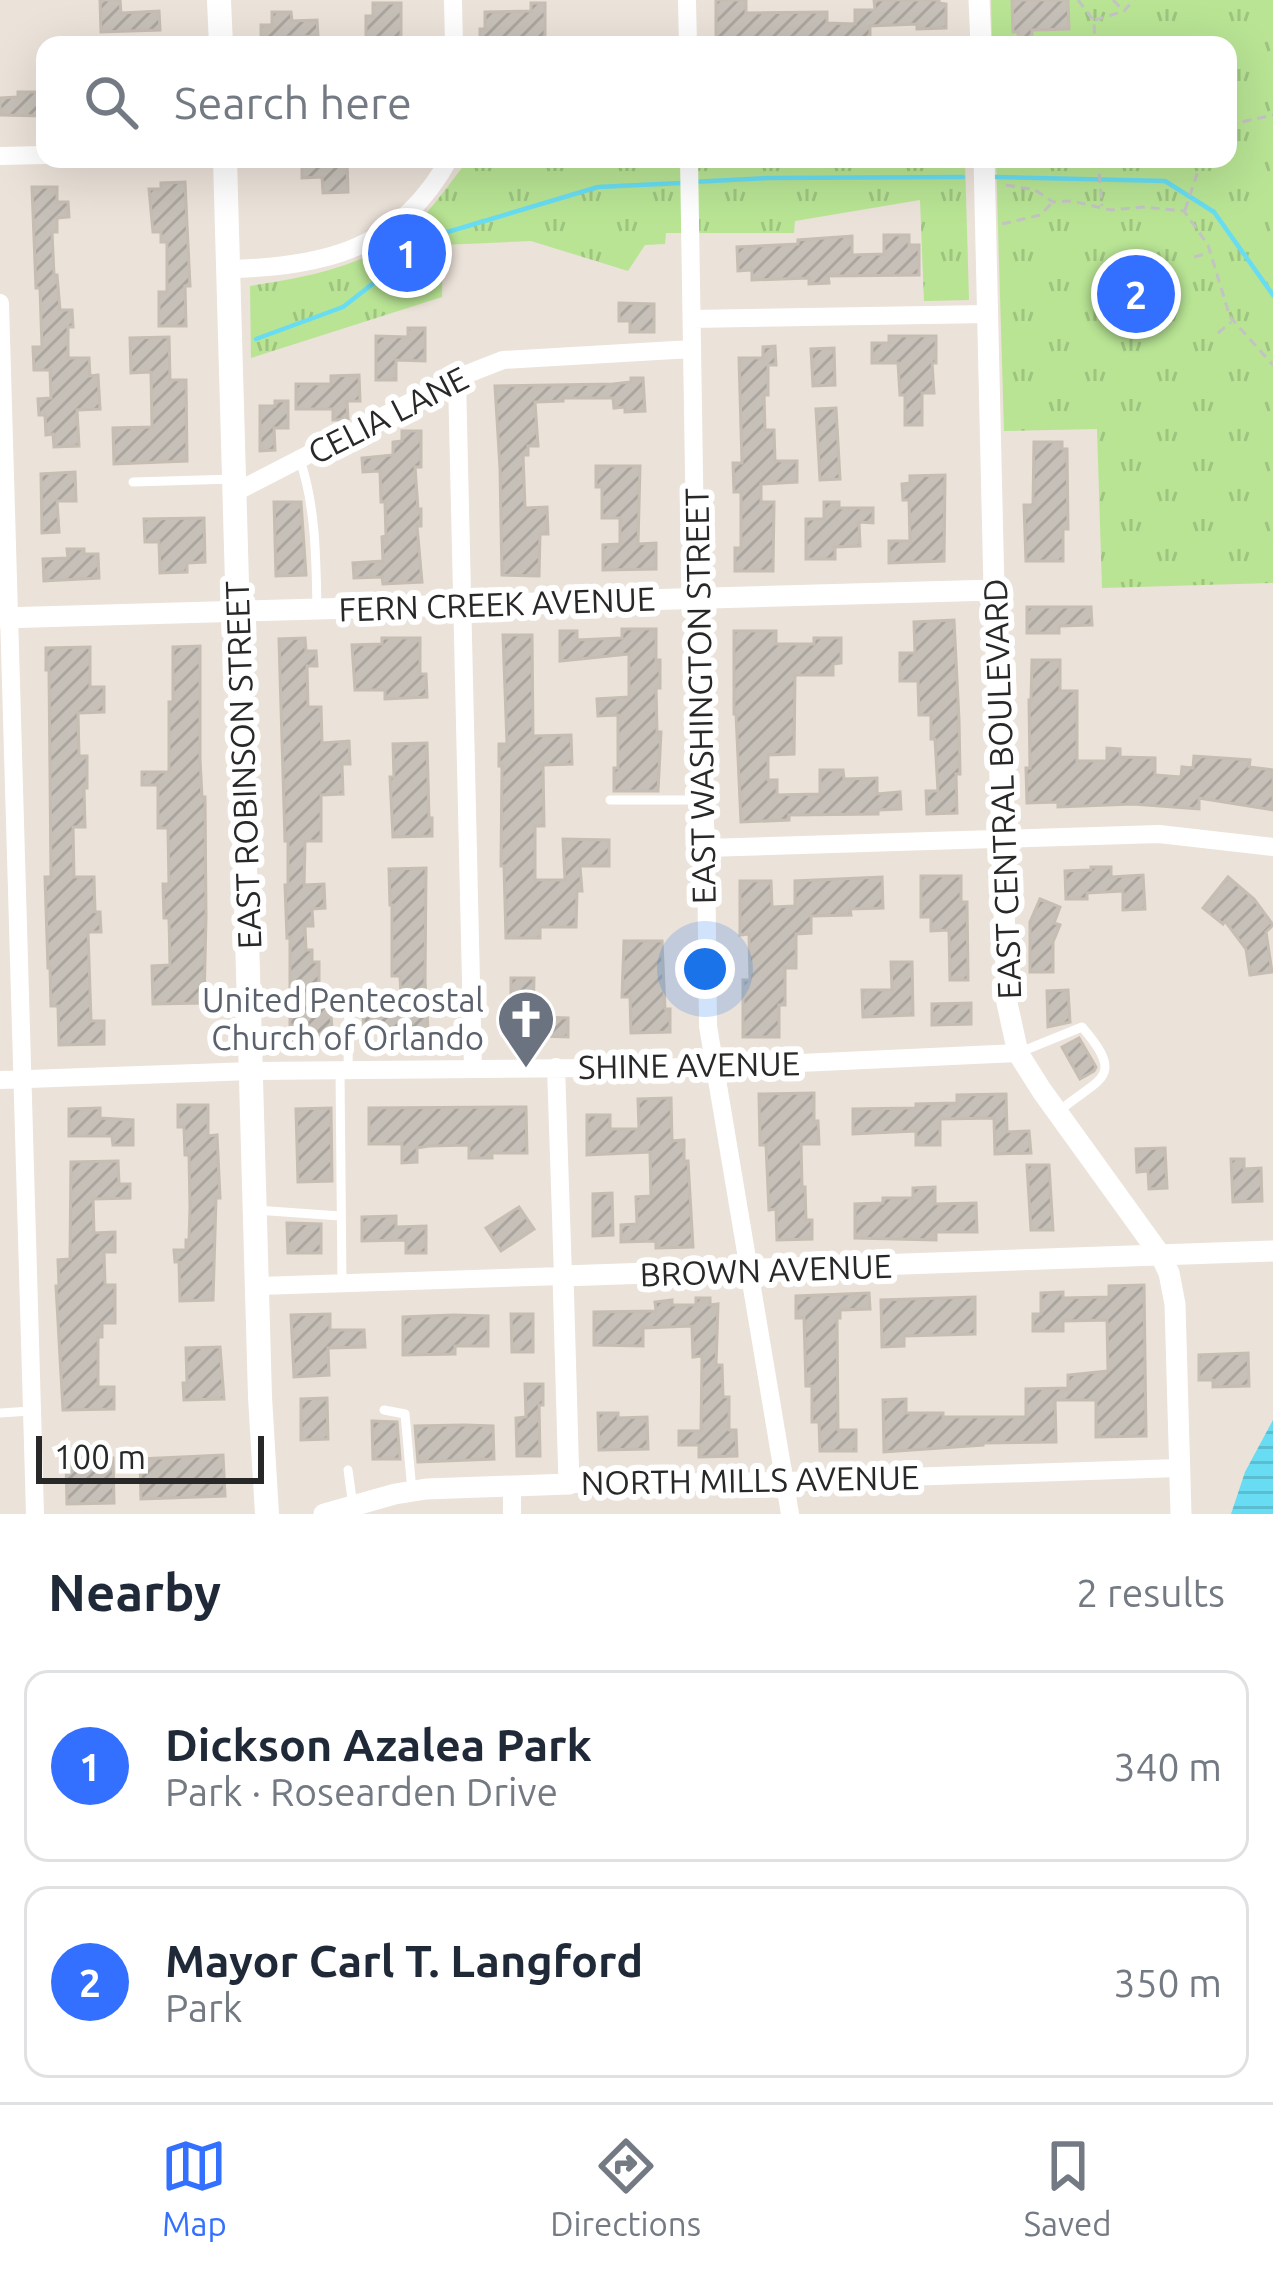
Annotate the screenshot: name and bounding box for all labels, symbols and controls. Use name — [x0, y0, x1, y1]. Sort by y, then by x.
search box — [36, 36, 1237, 168]
icon: search — [78, 69, 144, 135]
text: Search here — [174, 77, 412, 128]
pin: 1 — [368, 208, 446, 298]
pin: 2 — [1097, 249, 1175, 339]
street label: CELIA LANE — [302, 359, 474, 471]
street label: EAST WASHINGTON STREET — [677, 487, 722, 905]
street label: EAST CENTRAL BOULEVARD — [976, 578, 1027, 1000]
street label: FERN CREEK AVENUE — [338, 579, 656, 628]
street label: EAST ROBINSON STREET — [218, 580, 267, 950]
your location — [675, 939, 735, 999]
place label: United Pentecostal Church of Orlando — [202, 981, 484, 1056]
church icon: United Pentecostal Church of Orlando — [495, 988, 557, 1070]
street label: SHINE AVENUE — [578, 1044, 800, 1085]
street label: BROWN AVENUE — [639, 1247, 893, 1292]
scale bar — [36, 1430, 264, 1483]
text: 100 m — [54, 1438, 146, 1475]
street label: NORTH MILLS AVENUE — [580, 1458, 920, 1501]
text: Nearby — [48, 1563, 221, 1621]
text: 2 results — [1076, 1571, 1225, 1614]
text: Dickson Azalea Park — [165, 1719, 592, 1770]
text: 1 — [79, 1745, 101, 1788]
text: 340 m — [1113, 1745, 1222, 1788]
text: Park · Rosearden Drive — [165, 1770, 558, 1813]
text: Mayor Carl T. Langford — [165, 1935, 643, 1986]
text: 2 — [79, 1961, 101, 2004]
text: 350 m — [1113, 1961, 1222, 2004]
text: Park — [165, 1986, 243, 2029]
tab: Map — [161, 2133, 227, 2242]
tab: Directions — [550, 2133, 701, 2242]
tab: Saved — [1024, 2133, 1112, 2242]

